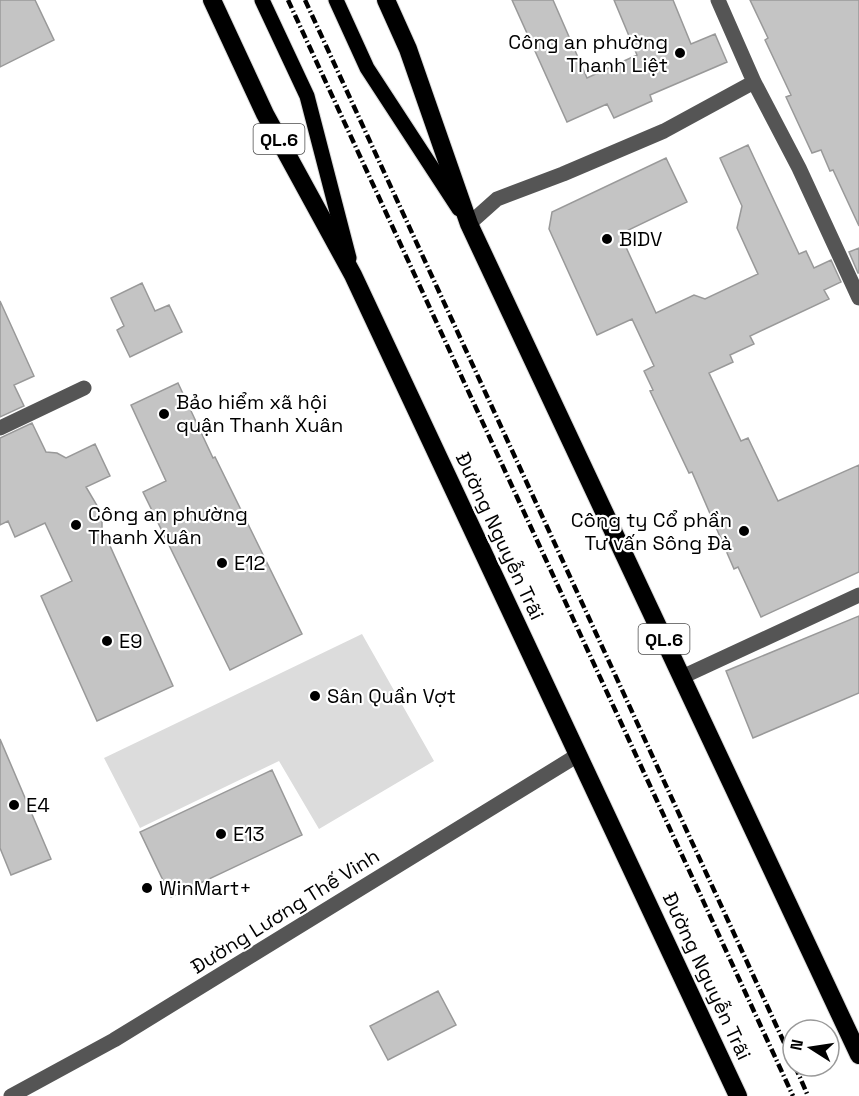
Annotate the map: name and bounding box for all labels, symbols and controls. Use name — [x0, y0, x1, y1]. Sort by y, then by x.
place label: Công an phường Thanh Liệt — [508, 29, 668, 78]
marker: Công an phường Thanh Liệt — [673, 46, 687, 60]
road number: QL.6 — [254, 124, 304, 154]
place label: BIDV — [619, 226, 662, 252]
marker: BIDV — [600, 232, 614, 246]
place label: Bảo hiểm xã hội quận Thanh Xuân — [176, 389, 343, 438]
marker: Bảo hiểm xã hội quận Thanh Xuân — [157, 407, 171, 421]
street label: Đường Nguyễn Trãi — [450, 448, 550, 624]
place label: Công an phường Thanh Xuân — [88, 501, 248, 550]
place label: Công ty Cổ phần Tư vấn Sông Đà — [571, 507, 732, 556]
marker: Công an phường Thanh Xuân — [69, 518, 83, 532]
marker: Công ty Cổ phần Tư vấn Sông Đà — [737, 524, 751, 538]
place label: E12 — [234, 550, 266, 576]
marker: E12 — [215, 556, 229, 570]
road number: QL.6 — [638, 624, 690, 654]
place label: E9 — [119, 628, 143, 654]
marker: E9 — [100, 634, 114, 648]
place label: Sân Quần Vợt — [327, 683, 456, 709]
marker: Sân Quần Vợt — [308, 689, 322, 703]
place label: E4 — [26, 792, 50, 818]
marker: E4 — [7, 798, 21, 812]
place label: E13 — [233, 821, 265, 847]
marker: E13 — [214, 827, 228, 841]
street label: Đường Lương Thế Vinh — [186, 842, 384, 980]
place label: WinMart+ — [159, 875, 252, 901]
marker: WinMart+ — [140, 881, 154, 895]
street label: Đường Nguyễn Trãi — [657, 888, 757, 1064]
north arrow — [781, 1018, 841, 1078]
text: N — [785, 1038, 808, 1052]

